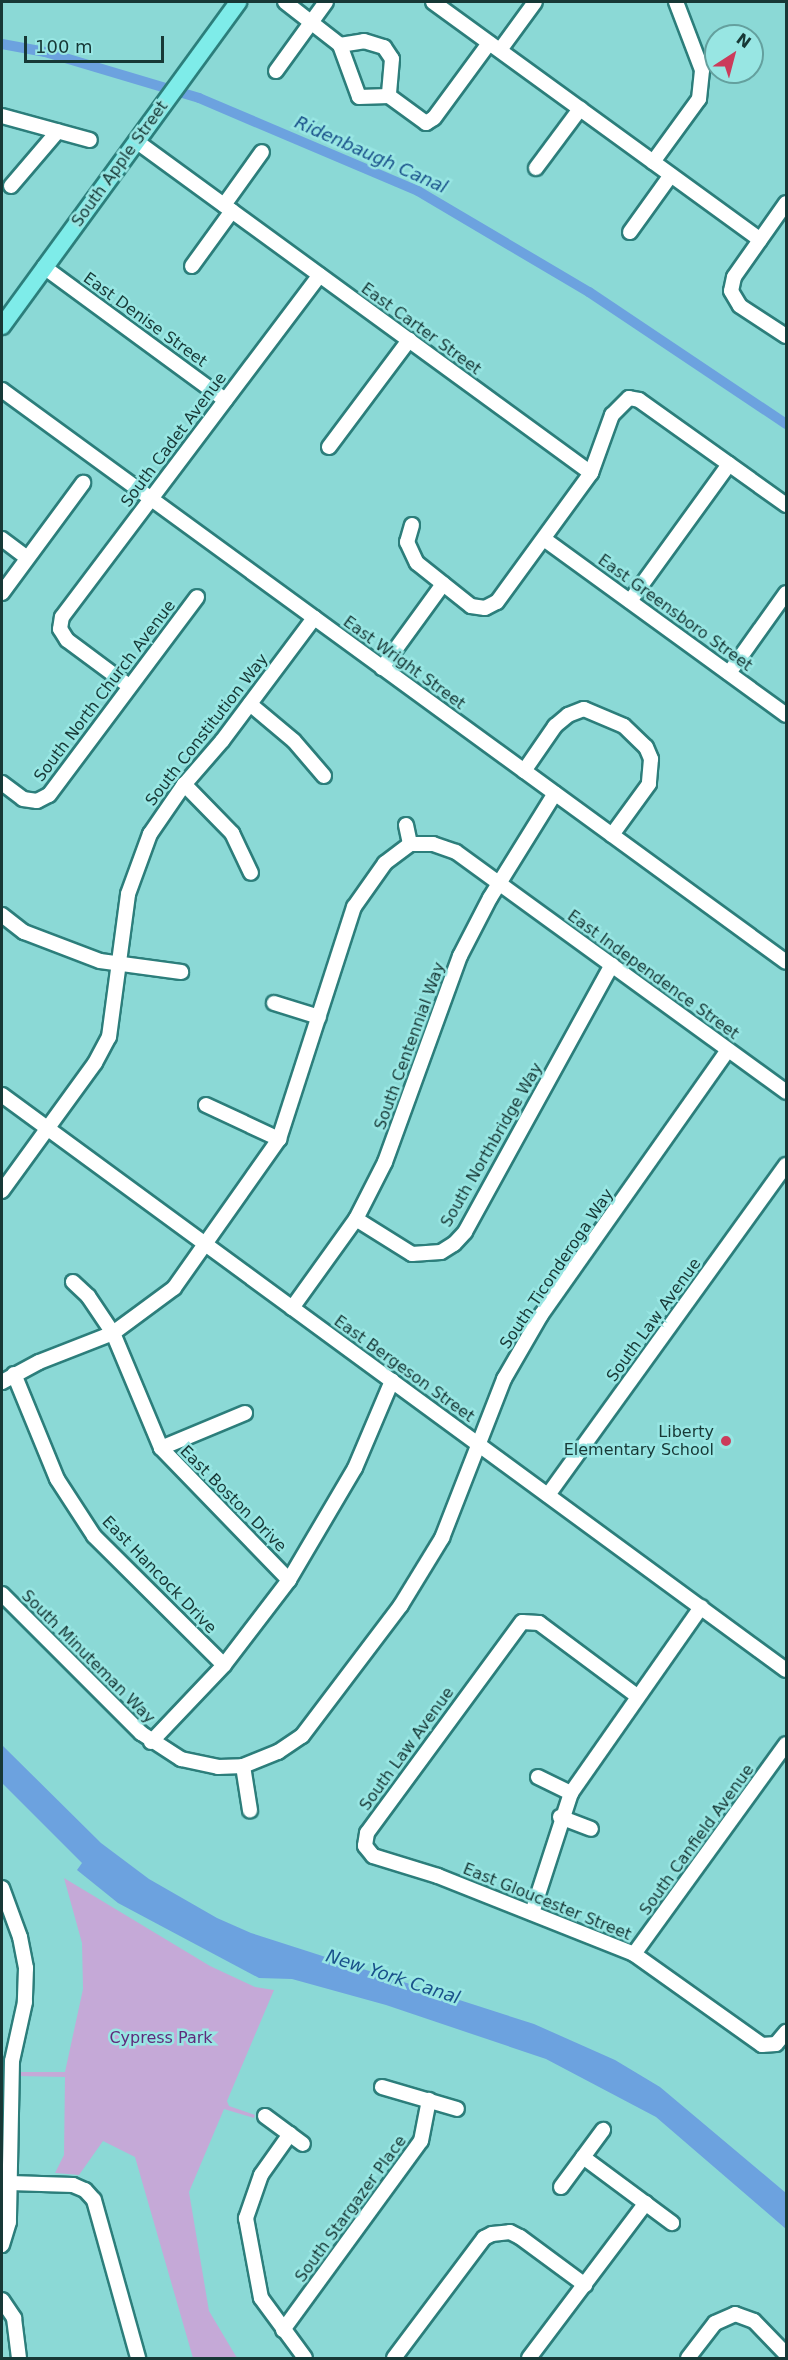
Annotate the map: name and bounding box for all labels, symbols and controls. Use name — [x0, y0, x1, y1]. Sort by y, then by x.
scale bar — [27, 24, 166, 62]
north arrow — [704, 24, 764, 84]
text: N — [733, 29, 755, 52]
text: 100 m — [35, 36, 93, 57]
street label: South Apple Street — [68, 97, 172, 231]
water label: Ridenbaugh Canal — [291, 112, 451, 198]
street label: East Denise Street — [79, 269, 211, 371]
street label: East Carter Street — [357, 279, 485, 379]
street label: South Cadet Avenue — [117, 369, 231, 511]
street label: East Greensboro Street — [594, 551, 756, 675]
street label: South North Church Avenue — [30, 596, 180, 786]
street label: East Wright Street — [339, 612, 469, 714]
street label: South Constitution Way — [142, 650, 272, 810]
street label: East Independence Street — [564, 906, 742, 1044]
street label: South Centennial Way — [371, 960, 449, 1132]
street label: South Northbridge Way — [437, 1059, 547, 1231]
street label: South Ticonderoga Way — [496, 1185, 618, 1353]
street label: South Law Avenue — [603, 1255, 705, 1385]
street label: East Bergeson Street — [330, 1312, 478, 1426]
place label: Liberty Elementary School — [564, 1422, 714, 1460]
marker: Liberty Elementary School — [719, 1434, 733, 1448]
street label: East Boston Drive — [176, 1442, 290, 1556]
street label: East Hancock Drive — [98, 1512, 220, 1638]
street label: South Minuteman Way — [17, 1586, 159, 1728]
street label: South Law Avenue — [356, 1684, 458, 1814]
street label: South Canfield Avenue — [636, 1761, 758, 1919]
street label: East Gloucester Street — [460, 1859, 634, 1945]
water label: New York Canal — [323, 1945, 463, 2009]
park label: Cypress Park — [109, 2028, 213, 2048]
street label: South Stargazer Place — [291, 2132, 411, 2286]

